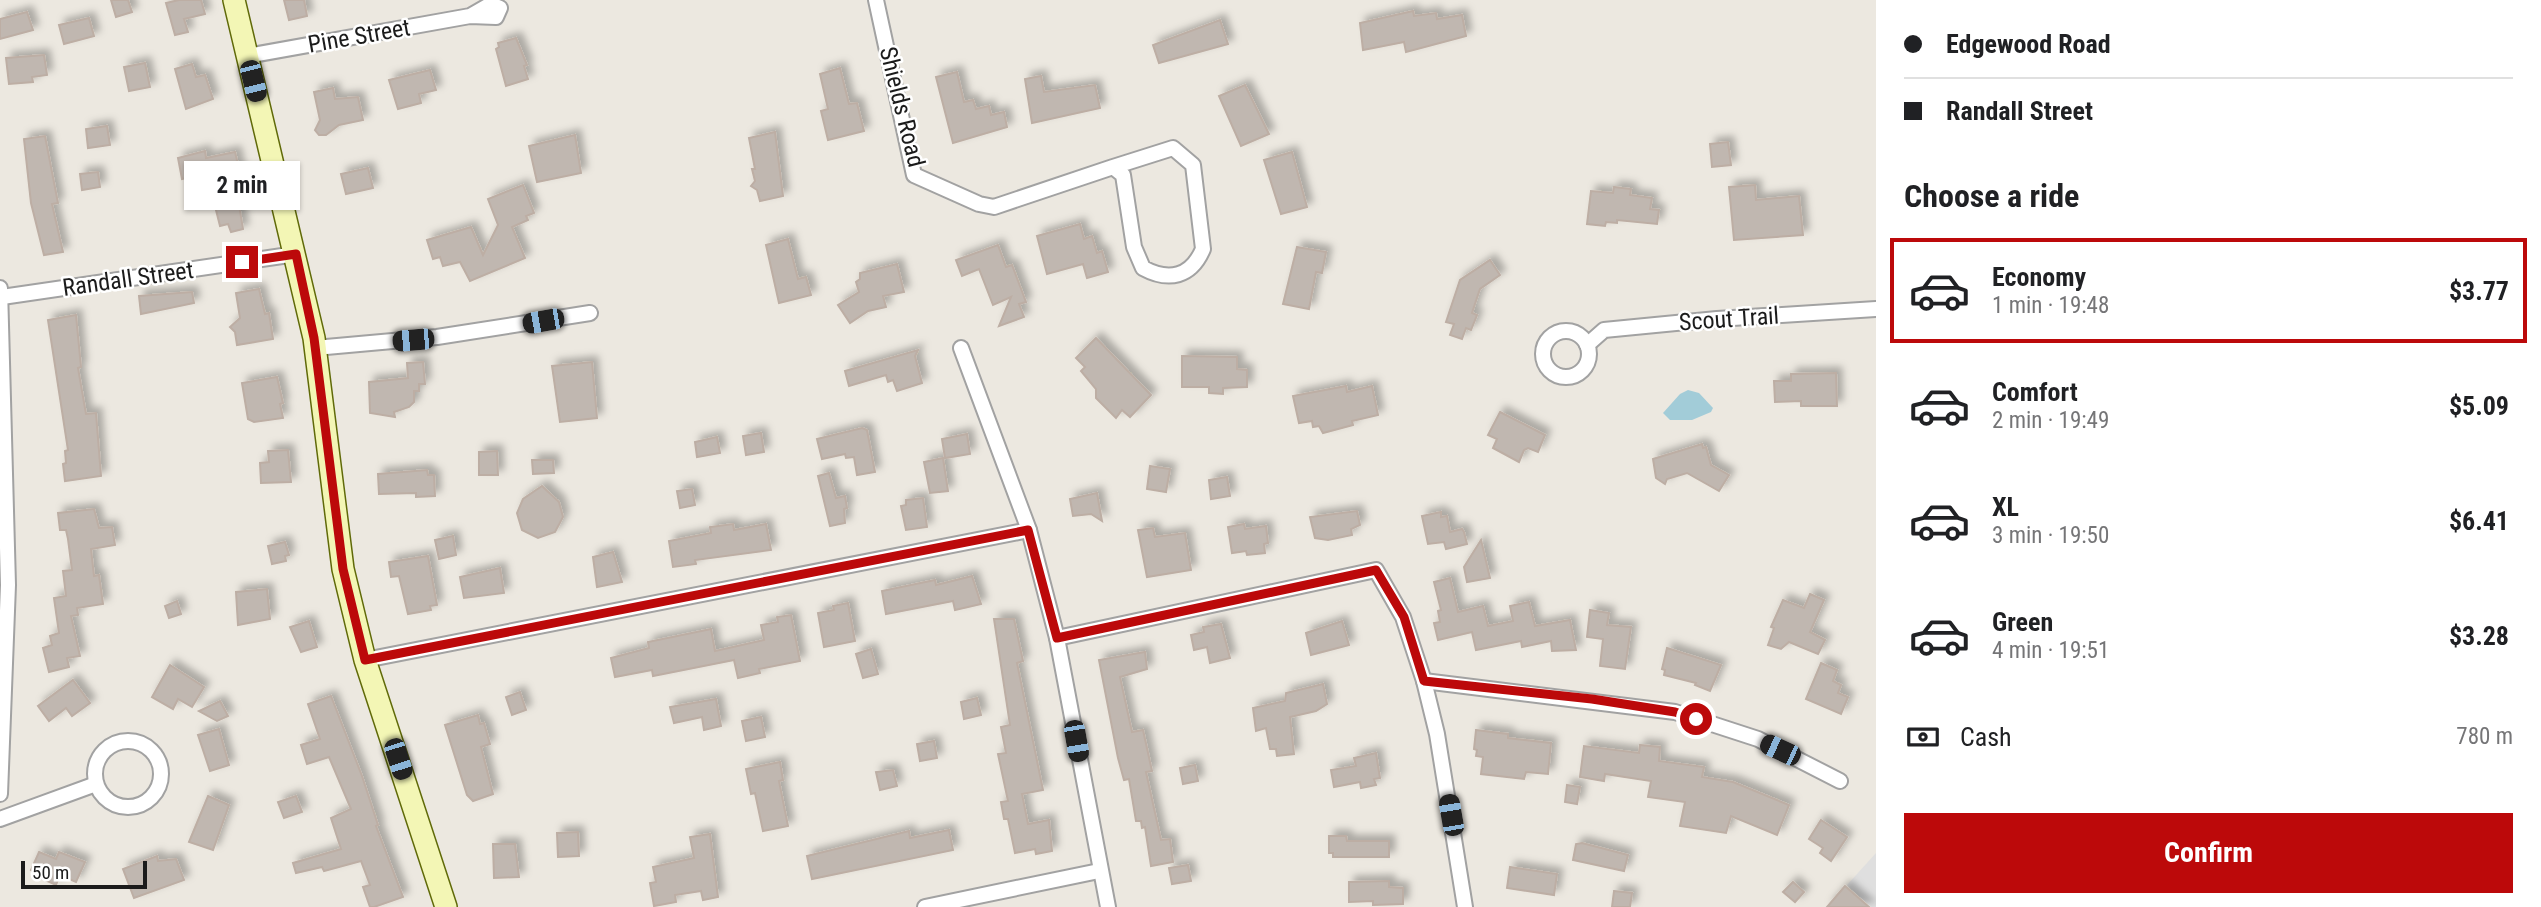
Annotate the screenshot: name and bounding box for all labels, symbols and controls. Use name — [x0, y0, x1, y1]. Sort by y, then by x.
street label: Pine Street — [306, 13, 412, 59]
text: Edgewood Road — [1946, 29, 2111, 59]
street label: Shields Road — [874, 44, 930, 170]
car — [238, 58, 269, 104]
text: Randall Street — [1946, 96, 2093, 126]
callout: 2 min — [184, 160, 300, 210]
text: 2 min — [216, 172, 268, 199]
text: Choose a ride — [1904, 177, 2079, 215]
route end — [226, 246, 258, 278]
street label: Randall Street — [61, 256, 195, 302]
icon: car — [1908, 259, 1971, 322]
text: Economy — [1992, 262, 2086, 292]
text: $3.77 — [2449, 276, 2509, 306]
text: 1 min · 19:48 — [1992, 292, 2109, 319]
street label: Scout Trail — [1678, 302, 1780, 336]
car — [521, 307, 566, 335]
car — [392, 328, 435, 352]
icon: car — [1908, 374, 1971, 437]
text: Comfort — [1992, 377, 2078, 407]
text: $5.09 — [2449, 391, 2509, 421]
text: 2 min · 19:49 — [1992, 407, 2109, 434]
icon: car — [1908, 489, 1971, 552]
text: XL — [1992, 492, 2019, 522]
text: $6.41 — [2449, 506, 2509, 536]
text: 3 min · 19:50 — [1992, 522, 2109, 549]
icon: car — [1908, 604, 1971, 667]
text: Green — [1992, 607, 2053, 637]
text: $3.28 — [2449, 621, 2509, 651]
text: 4 min · 19:51 — [1992, 637, 2109, 664]
route start — [1680, 703, 1712, 735]
car — [1063, 718, 1090, 764]
icon: cash — [1904, 718, 1942, 756]
text: Cash — [1960, 722, 2012, 752]
text: 780 m — [2456, 723, 2513, 750]
car — [1757, 732, 1804, 768]
car — [382, 736, 415, 782]
car — [1438, 792, 1465, 838]
button: Confirm — [1904, 813, 2513, 893]
scale bar — [21, 858, 147, 890]
text: 50 m — [32, 861, 69, 884]

